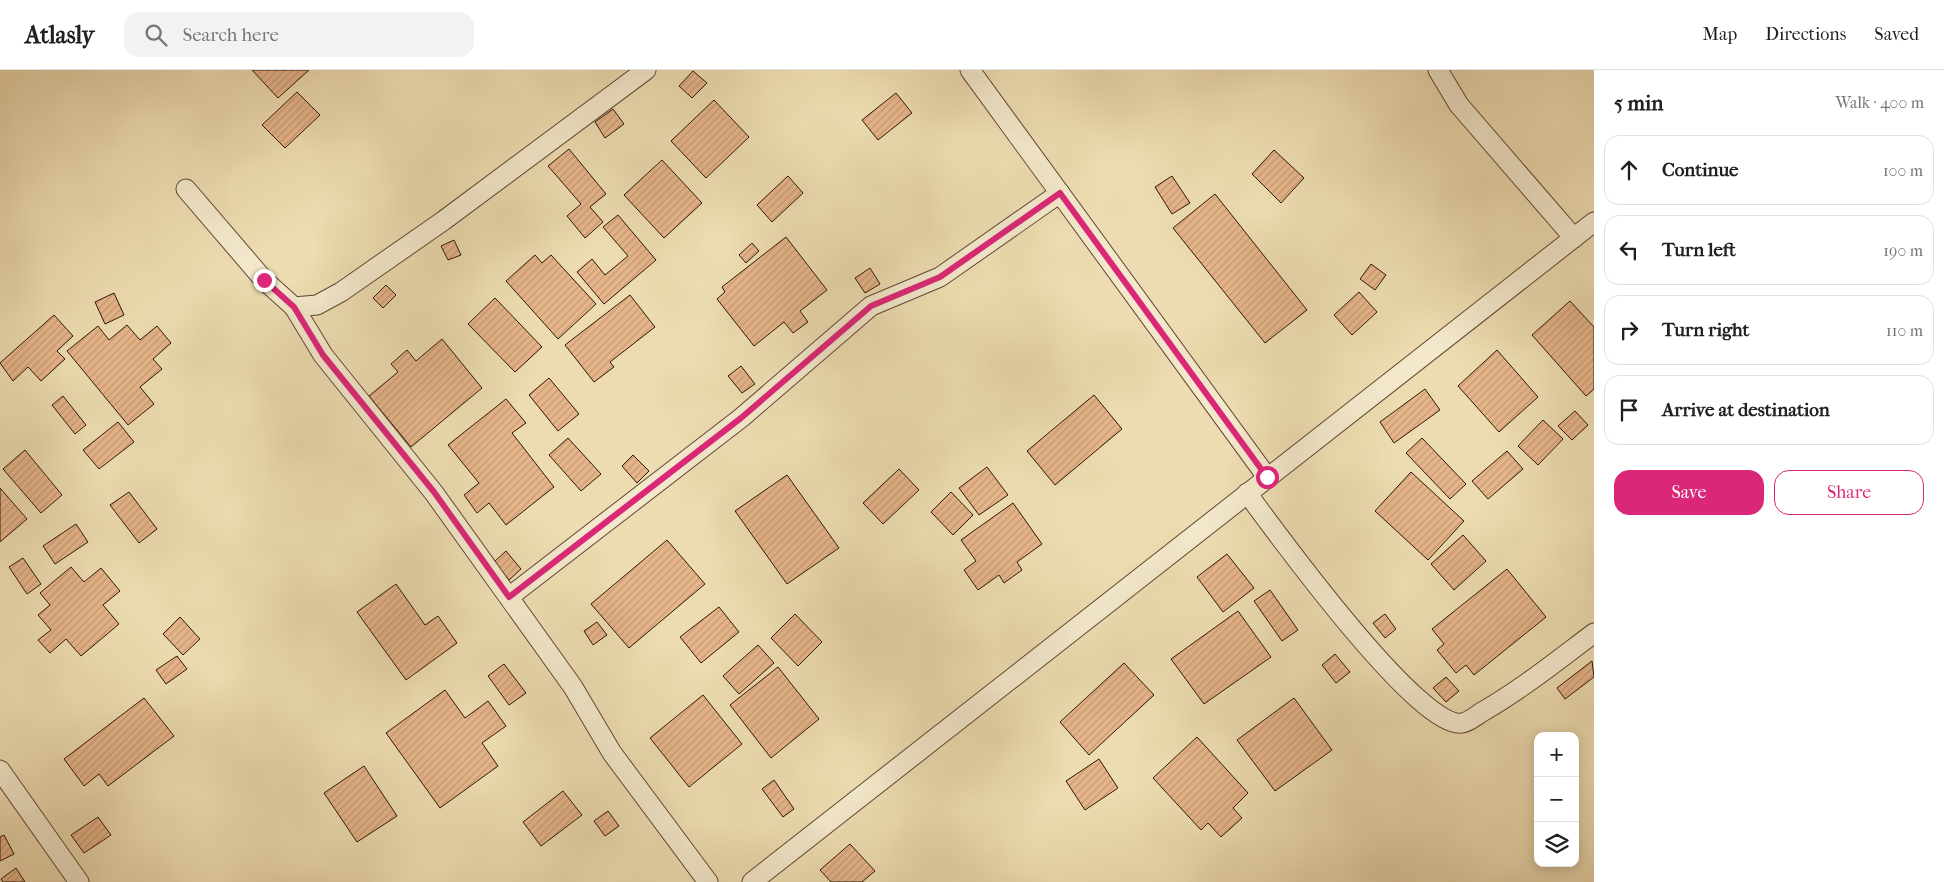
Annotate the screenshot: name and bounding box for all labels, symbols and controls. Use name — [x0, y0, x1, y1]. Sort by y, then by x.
search box — [124, 12, 474, 57]
text: Atlasly — [25, 21, 94, 49]
icon: search — [142, 21, 170, 49]
text: Search here — [182, 24, 279, 46]
text: Map — [1703, 24, 1737, 45]
text: Directions — [1765, 24, 1846, 45]
text: Saved — [1874, 24, 1919, 45]
text: 5 min — [1614, 91, 1663, 115]
text: Walk · 400 m — [1835, 93, 1924, 112]
icon: ahead — [1615, 156, 1643, 184]
text: Continue — [1662, 159, 1738, 181]
text: 100 m — [1883, 161, 1923, 180]
icon: left — [1615, 236, 1643, 264]
text: Turn left — [1662, 239, 1736, 261]
text: 190 m — [1883, 241, 1923, 260]
route end — [253, 269, 276, 292]
icon: right — [1615, 316, 1643, 344]
text: Turn right — [1662, 319, 1749, 341]
text: 110 m — [1886, 321, 1923, 340]
icon: arrive — [1615, 396, 1643, 424]
text: Arrive at destination — [1662, 399, 1830, 421]
route start — [1256, 466, 1279, 489]
button: Save — [1614, 470, 1764, 515]
button: Share — [1774, 470, 1924, 515]
map controls — [1534, 732, 1579, 867]
button: + — [1534, 732, 1579, 777]
button: − — [1534, 777, 1579, 822]
button: layers — [1534, 822, 1579, 867]

